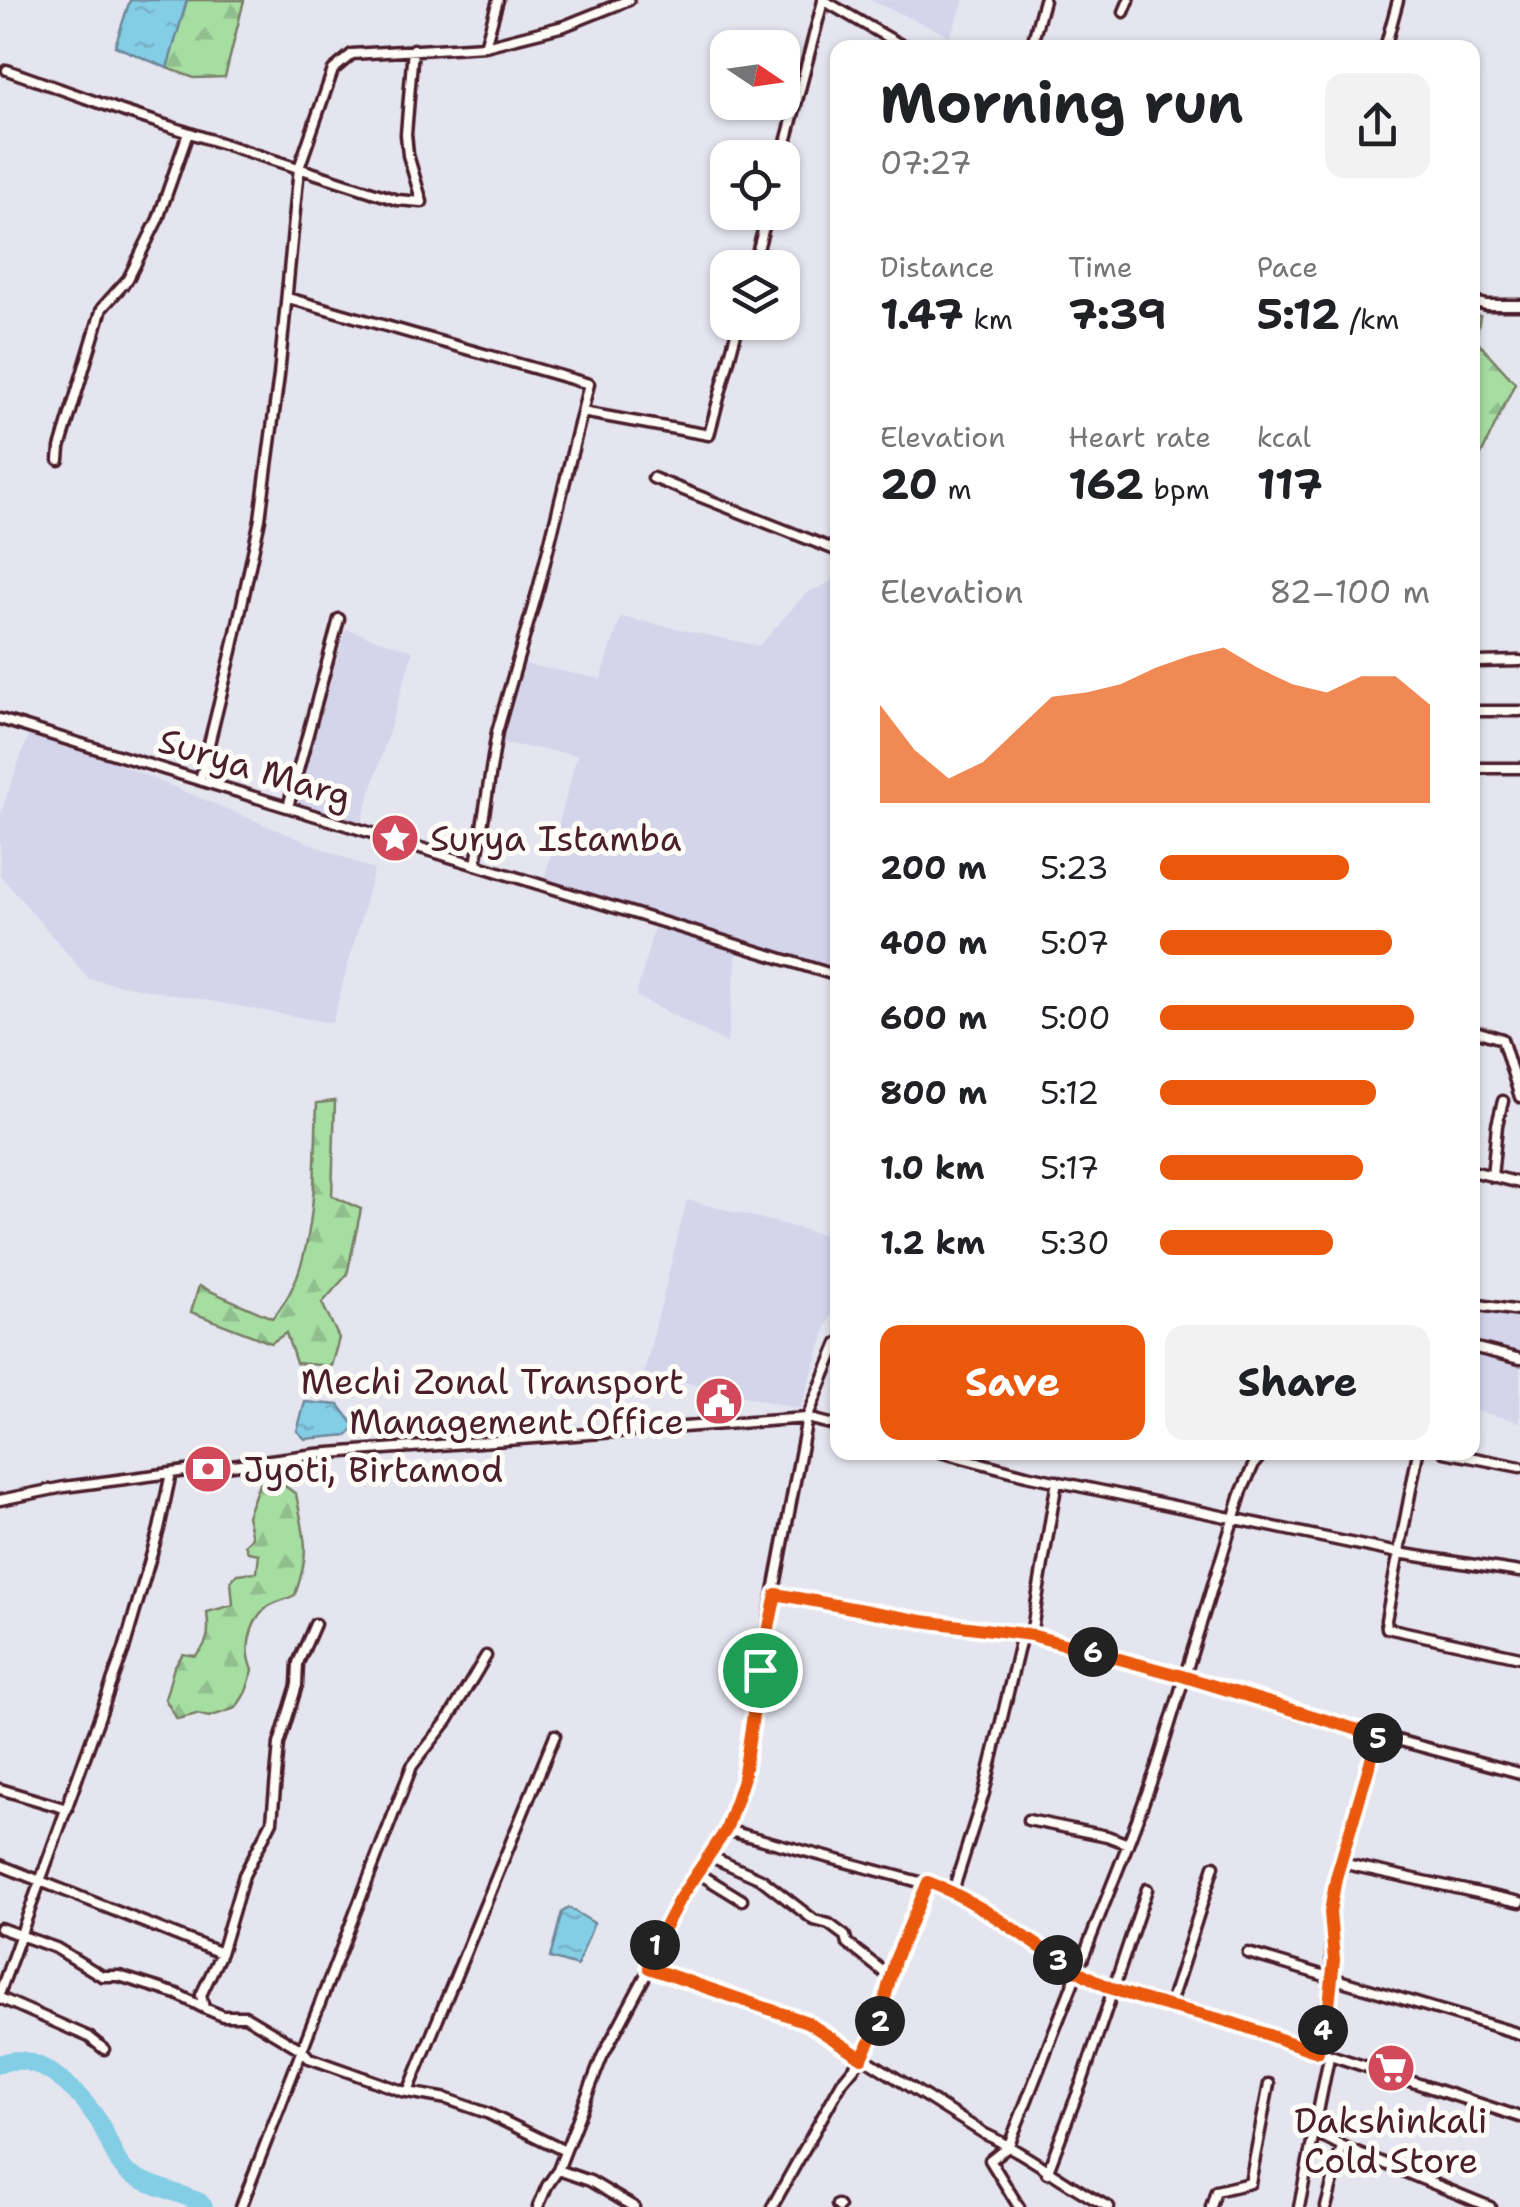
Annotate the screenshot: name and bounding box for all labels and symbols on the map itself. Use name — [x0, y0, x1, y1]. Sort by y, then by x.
north arrow — [710, 30, 800, 120]
street label: Surya Marg — [153, 716, 357, 820]
place icon: Surya Istamba — [369, 812, 421, 864]
place label: Surya Istamba — [430, 815, 682, 862]
place label: Mechi Zonal Transport Management Office — [301, 1358, 684, 1445]
public building icon: Mechi Zonal Transport Management Office — [693, 1375, 745, 1427]
bank icon: Jyoti, Birtamod — [182, 1443, 234, 1495]
place label: Jyoti, Birtamod — [243, 1446, 503, 1493]
pin: 6 — [1068, 1627, 1118, 1677]
pin — [718, 1628, 803, 1713]
pin: 5 — [1353, 1713, 1403, 1763]
pin: 1 — [630, 1920, 680, 1970]
pin: 3 — [1033, 1935, 1083, 1985]
pin: 2 — [855, 1996, 905, 2046]
pin: 4 — [1298, 2005, 1348, 2055]
supermarket icon: Dakshinkali Cold Store — [1365, 2042, 1417, 2094]
place label: Dakshinkali Cold Store — [1294, 2097, 1488, 2184]

